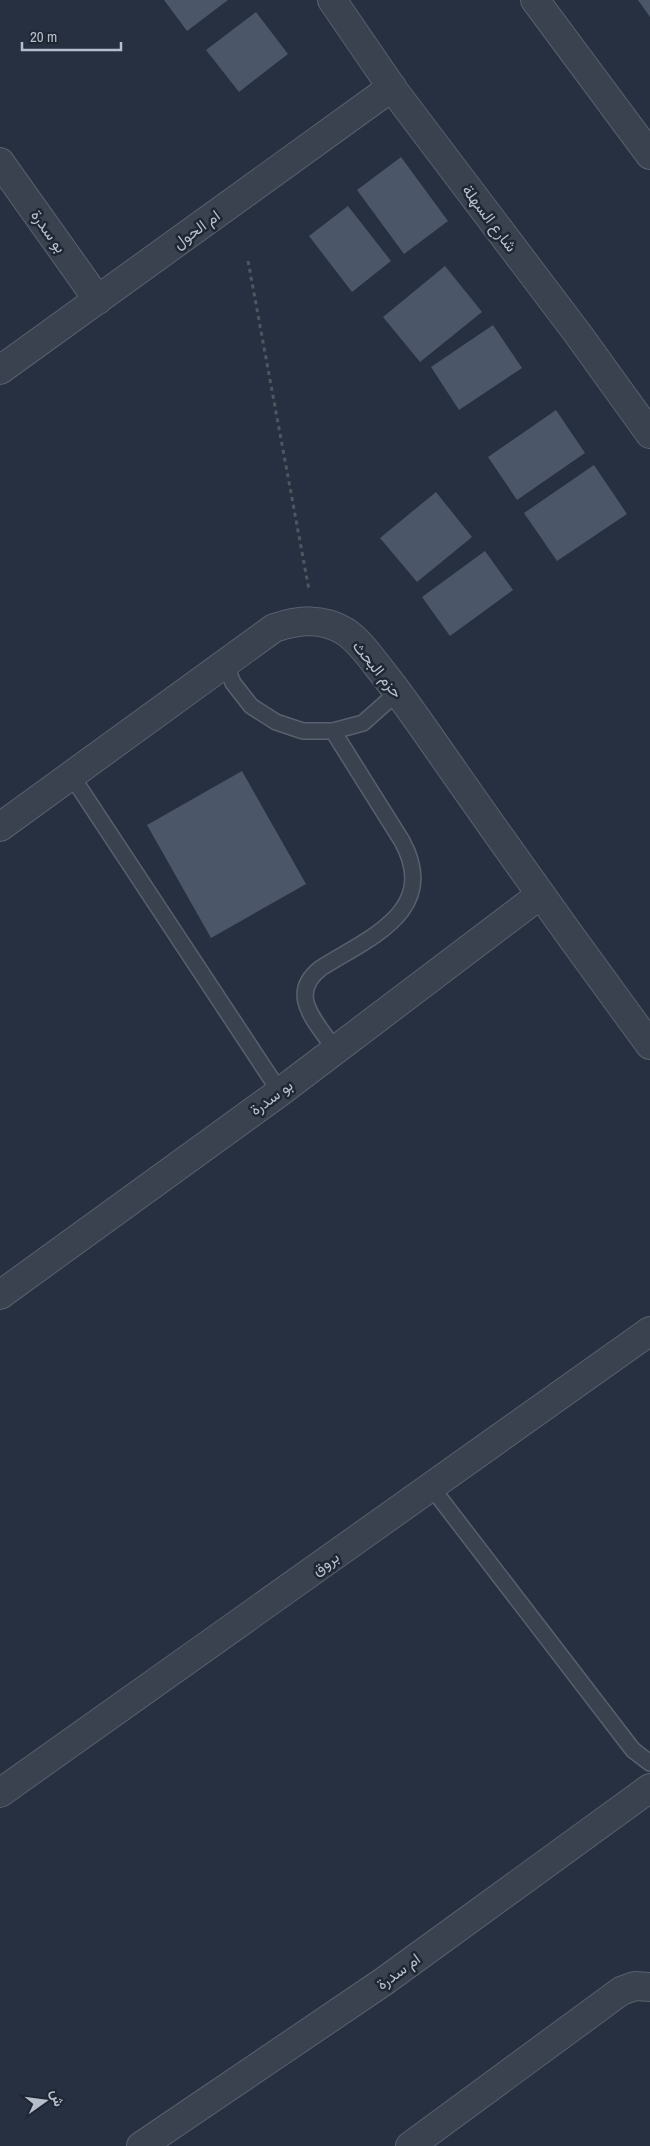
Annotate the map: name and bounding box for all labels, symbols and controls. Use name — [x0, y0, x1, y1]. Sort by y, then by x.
scale bar — [22, 20, 121, 52]
text: 20 m — [30, 26, 57, 47]
street label: شارع السهلة — [457, 180, 523, 257]
street label: ام الحول — [168, 204, 224, 254]
street label: بو سدرة — [26, 205, 72, 257]
street label: حزم البحث — [348, 635, 408, 703]
street label: بو سدرة — [245, 1074, 297, 1120]
street label: بروق — [307, 1546, 343, 1580]
street label: ام سدرة — [371, 1947, 425, 1995]
north arrow — [20, 2076, 70, 2126]
text: ش — [47, 2088, 68, 2108]

